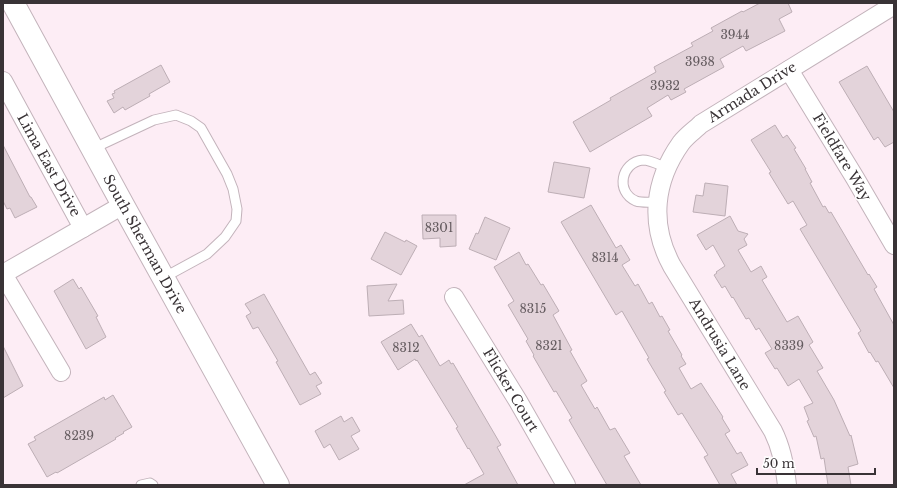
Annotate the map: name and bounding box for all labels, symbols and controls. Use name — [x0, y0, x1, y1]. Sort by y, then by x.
house number: 3944 — [720, 27, 750, 42]
house number: 3938 — [685, 54, 715, 69]
street label: Armada Drive — [703, 58, 800, 127]
house number: 3932 — [650, 78, 680, 93]
street label: Lima East Drive — [13, 110, 85, 220]
street label: Fieldfare Way — [809, 110, 875, 204]
street label: South Sherman Drive — [99, 171, 191, 317]
house number: 8301 — [425, 220, 453, 235]
house number: 8314 — [591, 250, 619, 265]
street label: Andrusia Lane — [685, 294, 755, 393]
house number: 8315 — [520, 301, 547, 316]
house number: 8321 — [535, 338, 563, 353]
house number: 8339 — [774, 338, 804, 353]
house number: 8312 — [392, 340, 420, 355]
street label: Flicker Court — [479, 345, 543, 436]
house number: 8239 — [64, 428, 94, 443]
scale bar — [757, 450, 875, 476]
text: 50 m — [763, 456, 795, 471]

